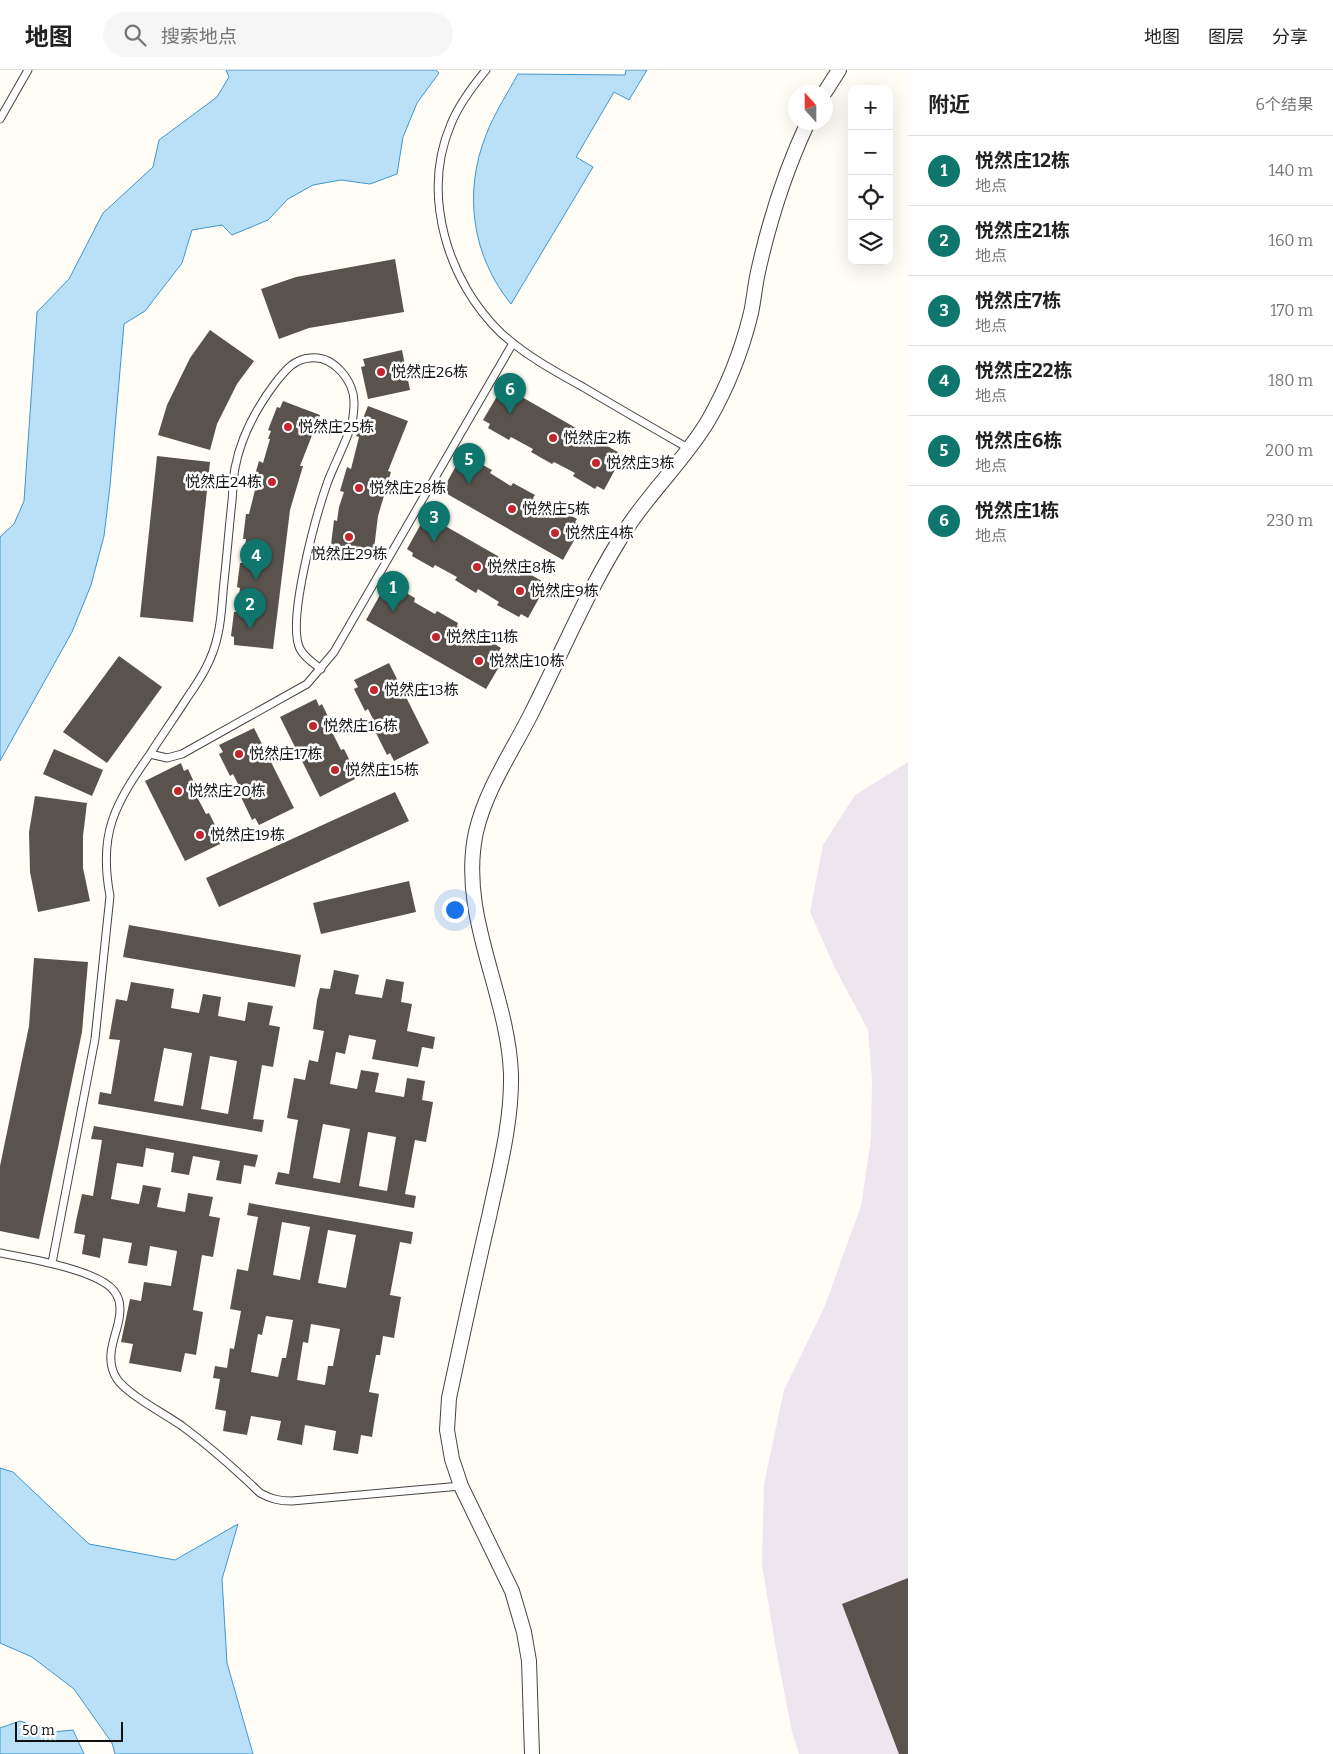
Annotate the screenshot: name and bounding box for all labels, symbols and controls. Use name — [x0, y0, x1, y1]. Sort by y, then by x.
search box — [103, 12, 453, 57]
icon: search — [121, 21, 149, 49]
text: 地图 — [25, 23, 73, 51]
text: 搜索地点 — [161, 25, 237, 48]
text: 地图 — [1144, 26, 1180, 48]
text: 图层 — [1208, 26, 1244, 48]
text: 分享 — [1272, 26, 1308, 48]
north arrow — [788, 85, 833, 130]
map controls — [848, 85, 893, 265]
button: + — [848, 85, 893, 130]
text: 附近 — [928, 92, 970, 118]
text: 6个结果 — [1256, 95, 1313, 114]
button: − — [848, 130, 893, 175]
text: 悦然庄12栋 — [975, 149, 1070, 172]
text: 1 — [941, 161, 947, 180]
text: 140 m — [1268, 161, 1313, 180]
button: locate — [848, 175, 893, 220]
text: 地点 — [975, 176, 1007, 195]
text: 悦然庄21栋 — [975, 219, 1070, 242]
button: layers — [848, 220, 893, 265]
text: 2 — [939, 231, 949, 250]
text: 160 m — [1268, 231, 1313, 250]
text: 地点 — [975, 246, 1007, 265]
text: 悦然庄7栋 — [975, 289, 1061, 312]
text: 3 — [939, 301, 949, 320]
text: 170 m — [1270, 301, 1313, 320]
text: 地点 — [975, 316, 1007, 335]
text: 悦然庄22栋 — [975, 359, 1072, 382]
place label: 悦然庄26栋 — [391, 363, 468, 381]
marker: 悦然庄26栋 — [375, 366, 387, 378]
text: 4 — [939, 371, 949, 390]
text: 180 m — [1268, 371, 1313, 390]
pin: 6 — [494, 373, 526, 414]
text: 地点 — [975, 386, 1007, 405]
place label: 悦然庄25栋 — [298, 418, 374, 436]
marker: 悦然庄25栋 — [282, 421, 294, 433]
place label: 悦然庄2栋 — [563, 429, 631, 447]
text: 悦然庄6栋 — [975, 429, 1062, 452]
marker: 悦然庄2栋 — [547, 432, 559, 444]
text: 5 — [940, 441, 948, 460]
text: 200 m — [1265, 441, 1313, 460]
pin: 5 — [453, 443, 485, 484]
place label: 悦然庄3栋 — [606, 454, 675, 472]
text: 地点 — [975, 456, 1007, 475]
marker: 悦然庄3栋 — [590, 457, 602, 469]
place label: 悦然庄24栋 — [185, 473, 262, 491]
marker: 悦然庄24栋 — [266, 476, 278, 488]
place label: 悦然庄28栋 — [369, 479, 446, 497]
marker: 悦然庄28栋 — [353, 482, 365, 494]
text: 悦然庄1栋 — [975, 499, 1059, 522]
place label: 悦然庄5栋 — [522, 500, 590, 518]
pin: 3 — [418, 501, 450, 542]
marker: 悦然庄5栋 — [506, 503, 518, 515]
text: 6 — [939, 511, 949, 530]
text: 230 m — [1266, 511, 1313, 530]
place label: 悦然庄4栋 — [565, 524, 634, 542]
text: 地点 — [975, 526, 1007, 545]
marker: 悦然庄4栋 — [549, 527, 561, 539]
marker: 悦然庄29栋 — [343, 531, 355, 543]
pin: 4 — [240, 539, 272, 580]
place label: 悦然庄29栋 — [311, 545, 387, 563]
place label: 悦然庄8栋 — [487, 558, 556, 576]
marker: 悦然庄8栋 — [471, 561, 483, 573]
pin: 1 — [377, 571, 409, 612]
place label: 悦然庄9栋 — [530, 582, 599, 600]
marker: 悦然庄9栋 — [514, 585, 526, 597]
pin: 2 — [234, 588, 266, 629]
place label: 悦然庄11栋 — [446, 628, 518, 646]
marker: 悦然庄11栋 — [430, 631, 442, 643]
place label: 悦然庄10栋 — [489, 652, 565, 670]
marker: 悦然庄10栋 — [473, 655, 485, 667]
place label: 悦然庄13栋 — [384, 681, 459, 699]
marker: 悦然庄13栋 — [368, 684, 380, 696]
place label: 悦然庄16栋 — [323, 717, 398, 735]
marker: 悦然庄16栋 — [307, 720, 319, 732]
place label: 悦然庄17栋 — [249, 745, 322, 763]
marker: 悦然庄17栋 — [233, 748, 245, 760]
place label: 悦然庄15栋 — [345, 761, 419, 779]
marker: 悦然庄15栋 — [329, 764, 341, 776]
place label: 悦然庄20栋 — [188, 782, 266, 800]
marker: 悦然庄20栋 — [172, 785, 184, 797]
place label: 悦然庄19栋 — [210, 826, 285, 844]
marker: 悦然庄19栋 — [194, 829, 206, 841]
your location — [442, 897, 468, 923]
scale bar — [15, 1719, 122, 1742]
text: 50 m — [22, 1722, 55, 1739]

